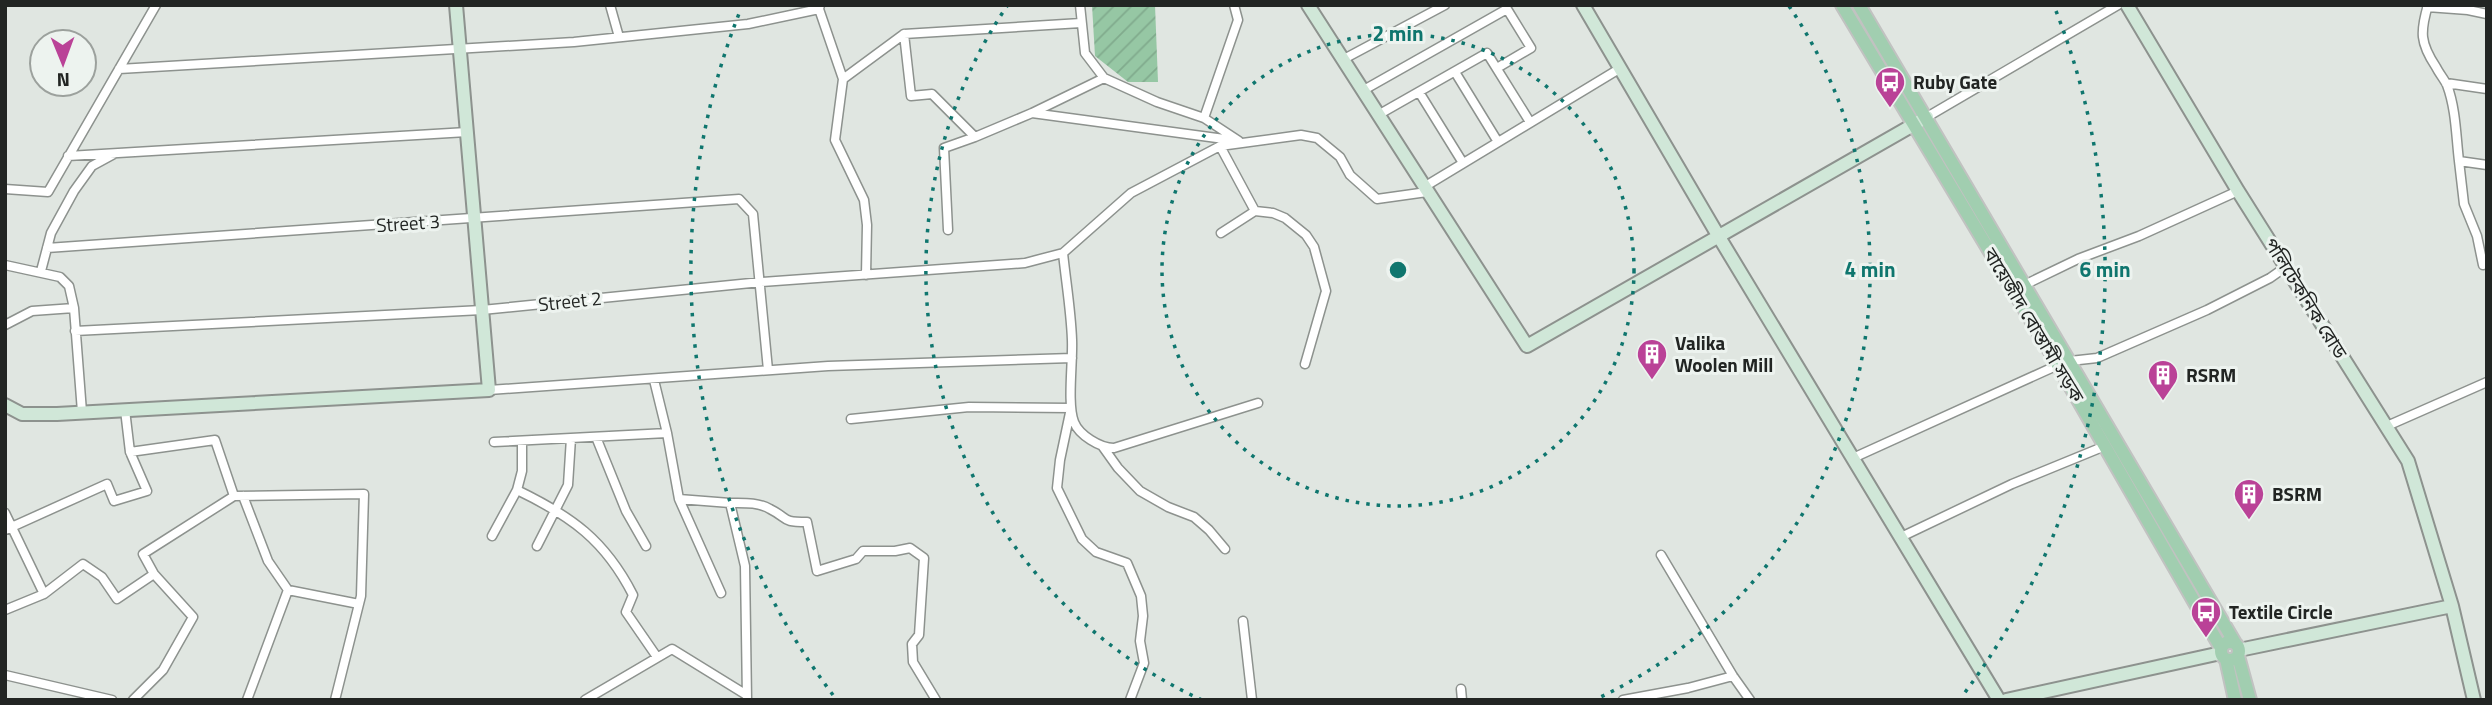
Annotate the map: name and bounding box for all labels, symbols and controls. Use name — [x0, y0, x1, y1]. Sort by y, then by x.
text: 2 min — [1372, 17, 1424, 49]
north arrow — [28, 28, 98, 98]
bus stop icon: Ruby Gate — [1873, 65, 1907, 109]
text: N — [56, 66, 70, 95]
place label: Ruby Gate — [1913, 67, 1997, 96]
street label: Street 3 — [375, 206, 441, 239]
street label: পলিটেকনিক রোড — [2258, 232, 2356, 364]
street label: বায়েজীদ বোস্তামী সড়ক — [1976, 241, 2093, 408]
text: 4 min — [1844, 253, 1896, 285]
text: 6 min — [2079, 253, 2131, 285]
centre of rings — [1386, 258, 1410, 282]
street label: Street 2 — [537, 283, 603, 318]
place label: Valika Woolen Mill — [1675, 328, 1774, 379]
building icon: Valika Woolen Mill — [1635, 337, 1669, 381]
building icon: RSRM — [2146, 358, 2180, 402]
place label: RSRM — [2186, 360, 2236, 389]
building icon: BSRM — [2232, 477, 2266, 521]
place label: BSRM — [2272, 479, 2322, 508]
bus stop icon: Textile Circle — [2189, 595, 2223, 639]
place label: Textile Circle — [2229, 597, 2333, 626]

